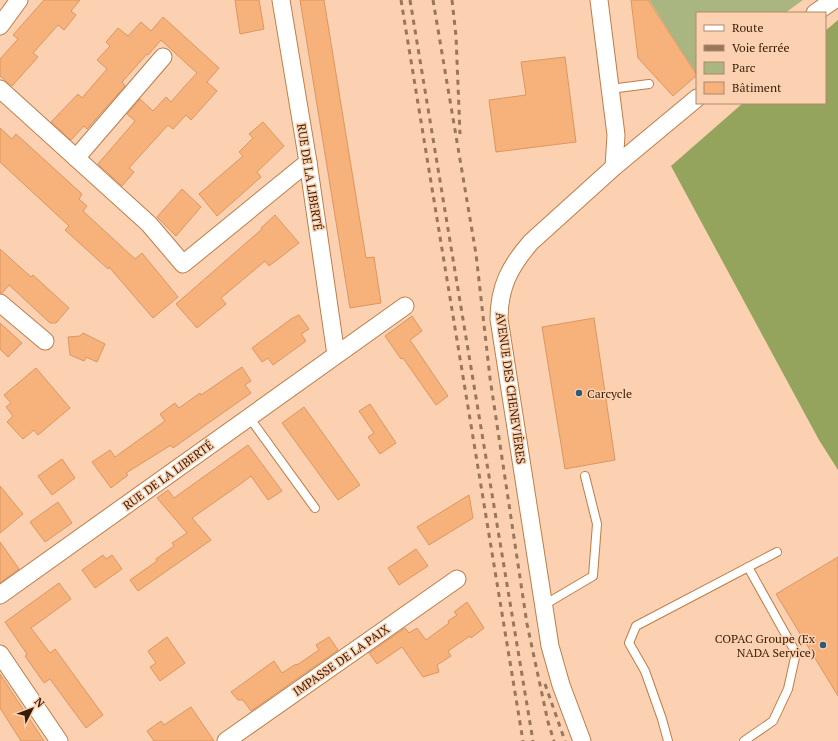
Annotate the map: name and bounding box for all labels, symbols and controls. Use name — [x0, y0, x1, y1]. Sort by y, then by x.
legend — [696, 12, 826, 104]
text: Route — [732, 20, 763, 35]
text: Voie ferrée — [732, 40, 790, 55]
text: Parc — [732, 60, 756, 75]
text: Bâtiment — [732, 80, 782, 95]
street label: RUE DE LA LIBERTÉ — [294, 122, 326, 232]
street label: AVENUE DES CHENEVIÈRES — [493, 311, 529, 465]
place label: Carcycle — [587, 386, 632, 401]
marker: Carcycle — [574, 388, 584, 398]
street label: RUE DE LA LIBERTÉ — [120, 437, 216, 513]
street label: IMPASSE DE LA PAIX — [290, 621, 392, 699]
place label: COPAC Groupe (Ex NADA Service) — [715, 631, 816, 660]
marker: COPAC Groupe (Ex NADA Service) — [818, 640, 828, 650]
north arrow — [12, 689, 52, 729]
text: N — [31, 695, 48, 711]

